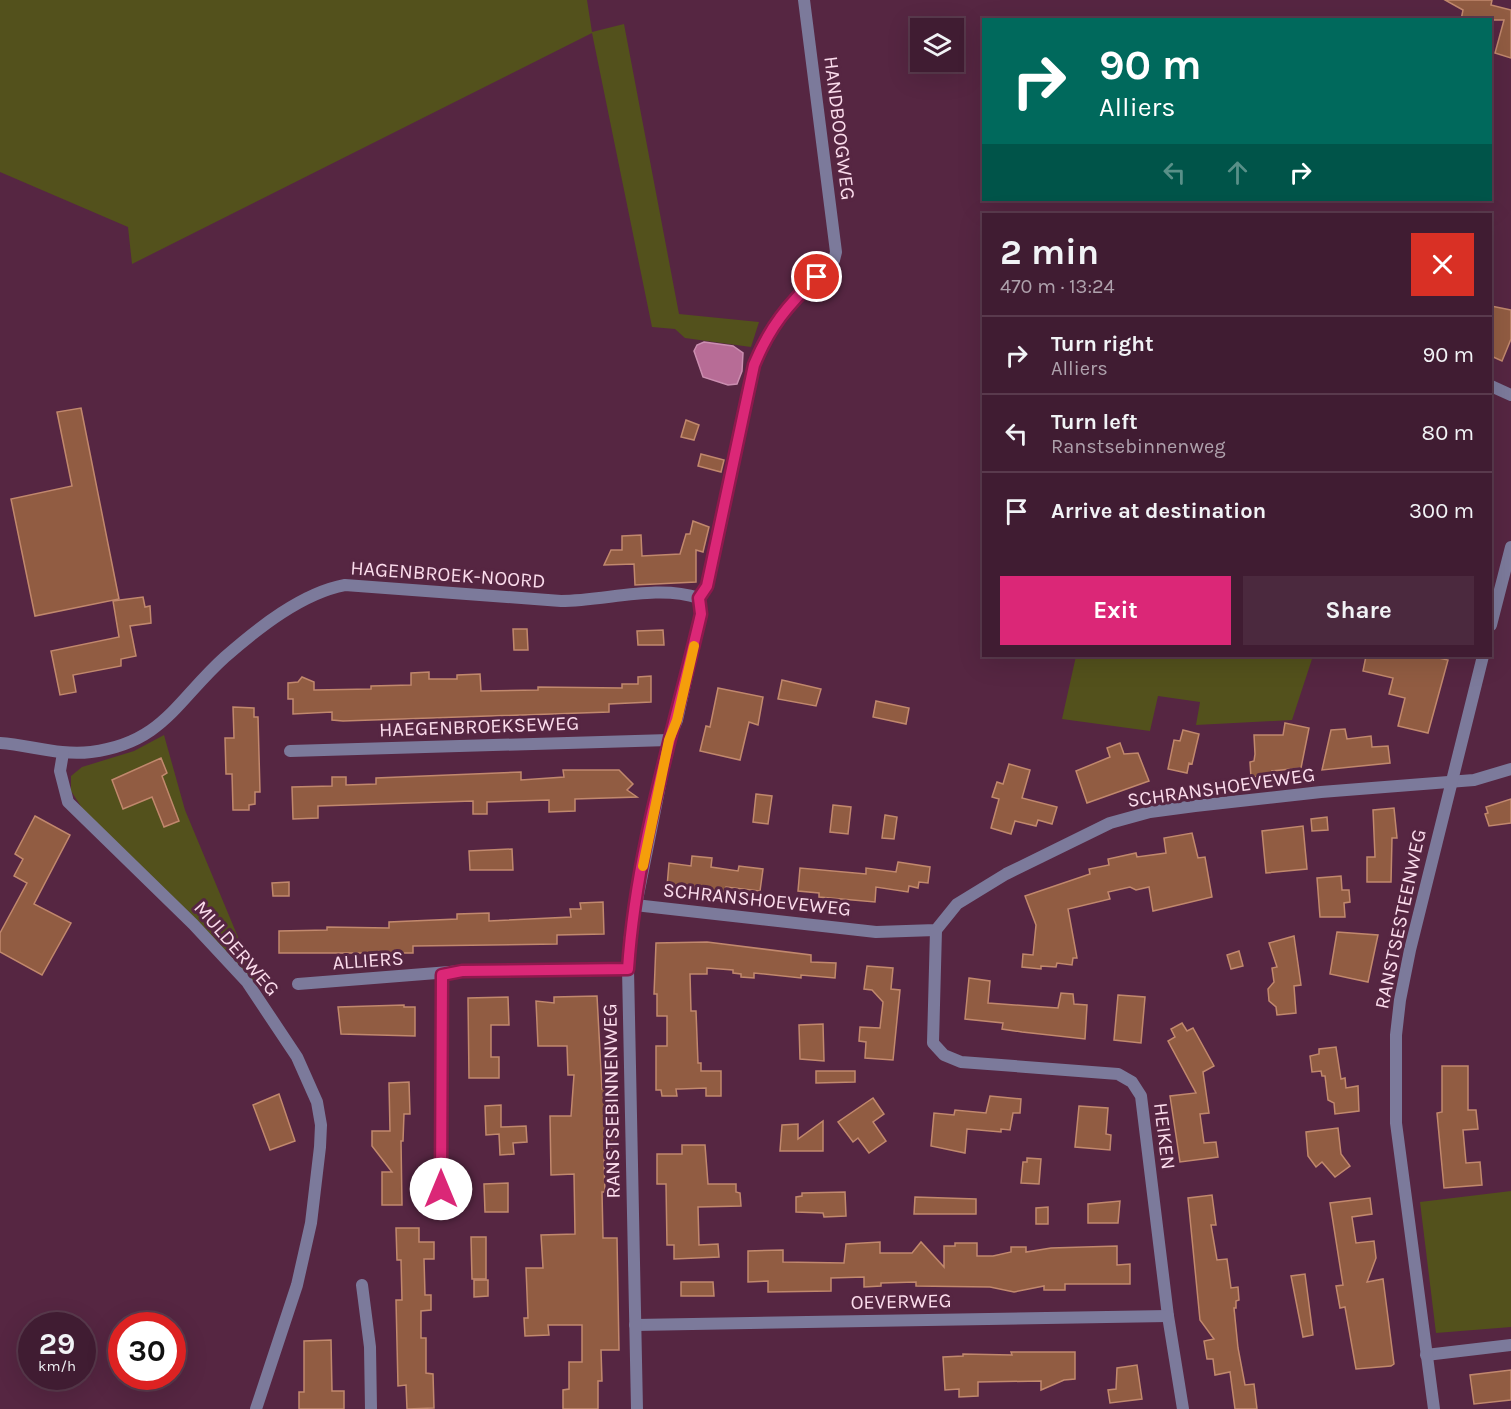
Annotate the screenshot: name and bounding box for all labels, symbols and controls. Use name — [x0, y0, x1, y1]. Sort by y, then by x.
map controls — [910, 18, 964, 72]
button: layers — [910, 18, 964, 72]
text: 90 m — [1099, 40, 1202, 90]
icon: right — [1000, 42, 1078, 120]
street label: HANDBOOGWEG — [819, 55, 860, 201]
text: Alliers — [1099, 91, 1176, 123]
icon: left — [1158, 156, 1191, 189]
icon: ahead — [1221, 156, 1254, 189]
icon: right — [1284, 156, 1317, 189]
text: 2 min — [1000, 231, 1099, 273]
button: close — [1411, 233, 1474, 296]
pin — [791, 251, 842, 302]
icon: arrive — [800, 260, 833, 293]
text: 470 m · 13:24 — [1000, 275, 1115, 298]
text: Turn right — [1051, 331, 1154, 357]
icon: right — [1000, 339, 1033, 372]
text: 90 m — [1422, 342, 1474, 368]
text: Alliers — [1051, 357, 1108, 380]
text: Turn left — [1051, 409, 1138, 435]
icon: left — [1000, 417, 1033, 450]
text: 80 m — [1422, 420, 1474, 446]
text: Ranstsebinnenweg — [1051, 435, 1225, 458]
icon: arrive — [1000, 495, 1033, 528]
text: Arrive at destination — [1051, 498, 1266, 524]
text: 300 m — [1409, 498, 1474, 524]
street label: HAGENBROEK-NOORD — [350, 556, 546, 593]
button: Exit — [1000, 576, 1231, 645]
button: Share — [1243, 576, 1474, 645]
street label: HAEGENBROEKSEWEG — [379, 712, 579, 741]
street label: SCHRANSHOEVEWEG — [1126, 763, 1316, 812]
street label: RANSTSESTEENWEG — [1370, 827, 1431, 1011]
street label: SCHRANSHOEVEWEG — [662, 878, 852, 921]
street label: MULDERWEG — [189, 896, 284, 1000]
street label: ALLIERS — [332, 947, 404, 974]
street label: RANSTSEBINNENWEG — [598, 1003, 625, 1199]
street label: HEIKEN — [1149, 1101, 1180, 1171]
position arrow — [409, 1157, 473, 1221]
street label: OEVERWEG — [850, 1289, 952, 1314]
speed limit sign: 30 — [108, 1312, 186, 1390]
text: 29 — [39, 1326, 75, 1362]
text: km/h — [38, 1357, 76, 1375]

